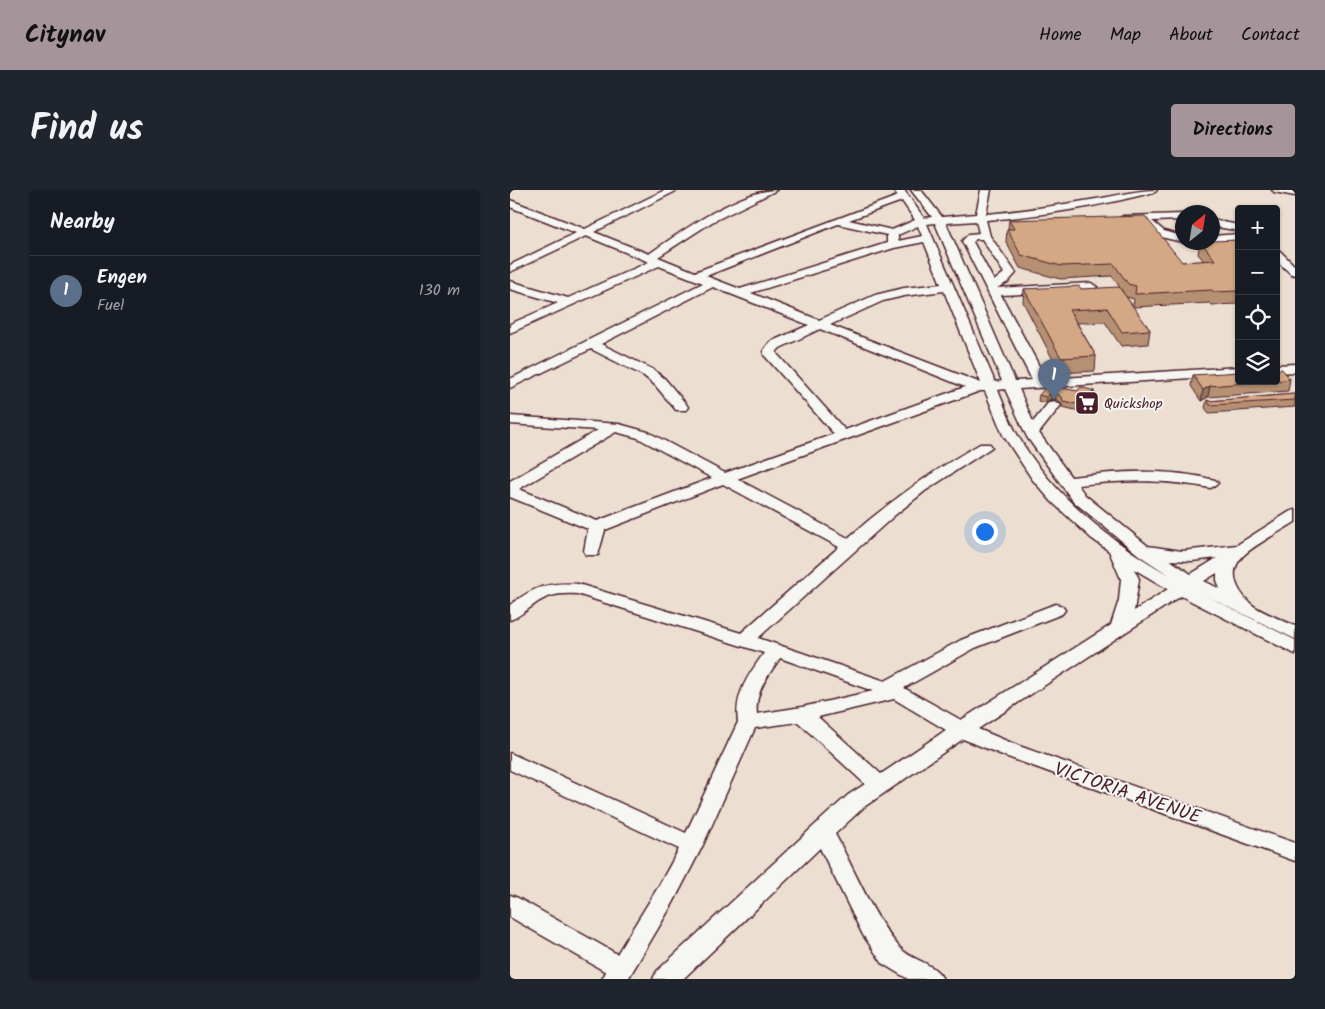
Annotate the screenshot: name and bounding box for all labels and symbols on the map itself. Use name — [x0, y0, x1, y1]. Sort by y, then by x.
north arrow — [1175, 205, 1220, 250]
pin: 1 — [1038, 359, 1070, 400]
supermarket icon: Quickshop — [1074, 390, 1100, 416]
place label: Quickshop — [1104, 393, 1163, 415]
your location — [972, 519, 998, 545]
street label: VICTORIA AVENUE — [1050, 755, 1206, 833]

